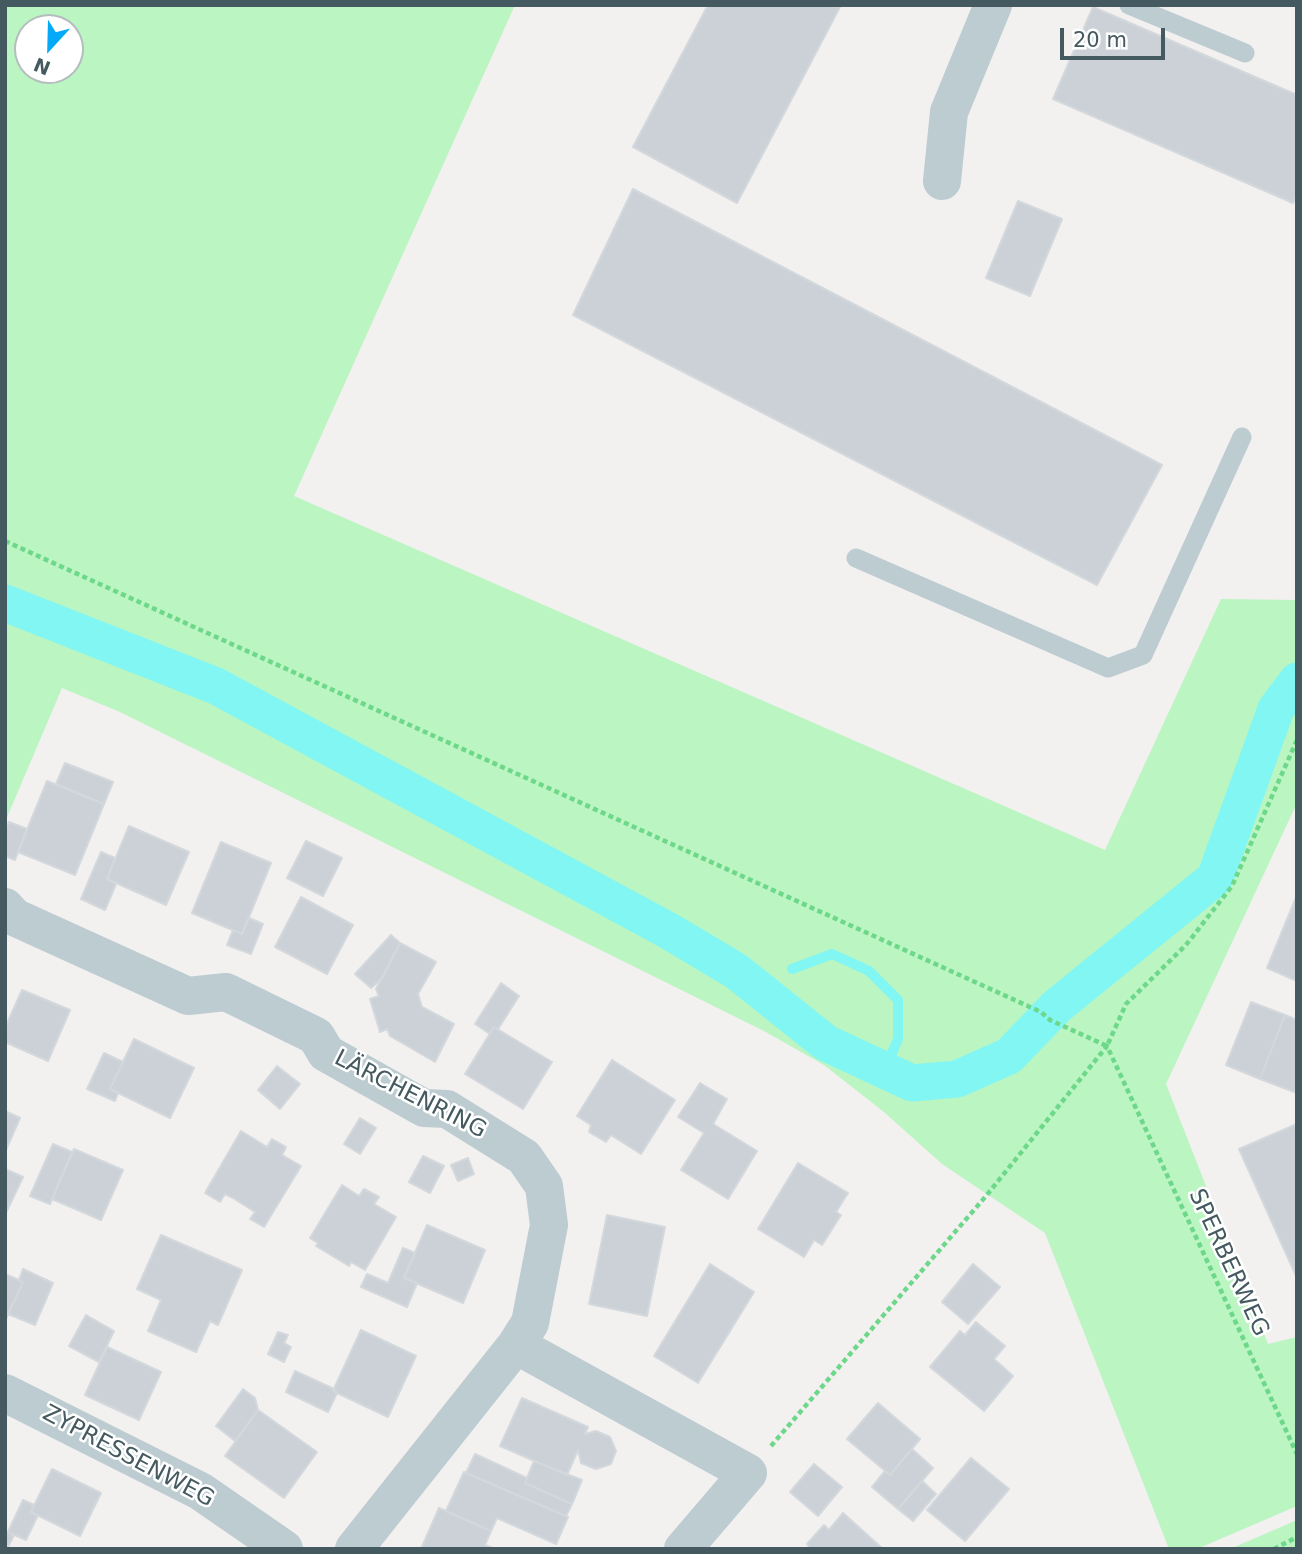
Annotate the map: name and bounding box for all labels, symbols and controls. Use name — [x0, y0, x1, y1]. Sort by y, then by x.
north arrow — [14, 14, 84, 84]
scale bar — [1064, 14, 1169, 58]
text: 20 m — [1073, 28, 1127, 52]
text: N — [30, 53, 53, 80]
street label: LÄRCHENRING — [329, 1045, 491, 1145]
street label: SPERBERWEG — [1182, 1185, 1274, 1341]
street label: ZYPRESSENWEG — [38, 1400, 218, 1514]

